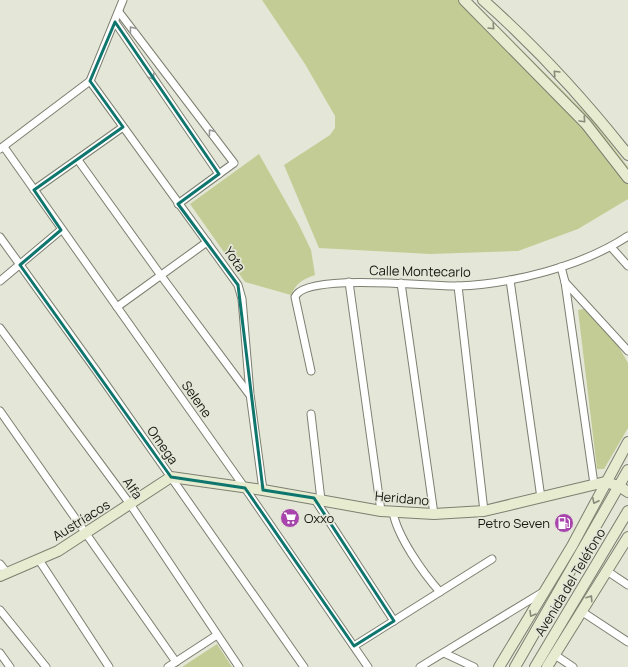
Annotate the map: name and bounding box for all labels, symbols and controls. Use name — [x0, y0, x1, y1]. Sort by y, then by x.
one-way arrow — [487, 22, 495, 30]
one-way arrow — [130, 26, 137, 33]
one-way arrow — [554, 70, 561, 78]
one-way arrow — [148, 73, 155, 80]
one-way arrow — [578, 116, 585, 123]
one-way arrow — [208, 130, 215, 137]
street label: Yota — [220, 243, 250, 275]
street label: Calle Montecarlo — [369, 261, 471, 281]
street label: Selene — [178, 377, 216, 421]
street label: Omega — [143, 422, 183, 468]
street label: Alfa — [119, 473, 147, 503]
street label: Heridano — [374, 487, 430, 509]
street label: Austríacos — [49, 495, 113, 545]
one-way arrow — [593, 496, 600, 504]
supermarket icon: Oxxo — [279, 507, 301, 529]
place label: Oxxo — [304, 509, 335, 527]
fuel station icon: Petro Seven — [553, 512, 575, 534]
place label: Petro Seven — [478, 514, 550, 532]
street label: Avenida del Teléfono — [531, 524, 610, 639]
one-way arrow — [585, 595, 592, 602]
one-way arrow — [529, 610, 536, 617]

